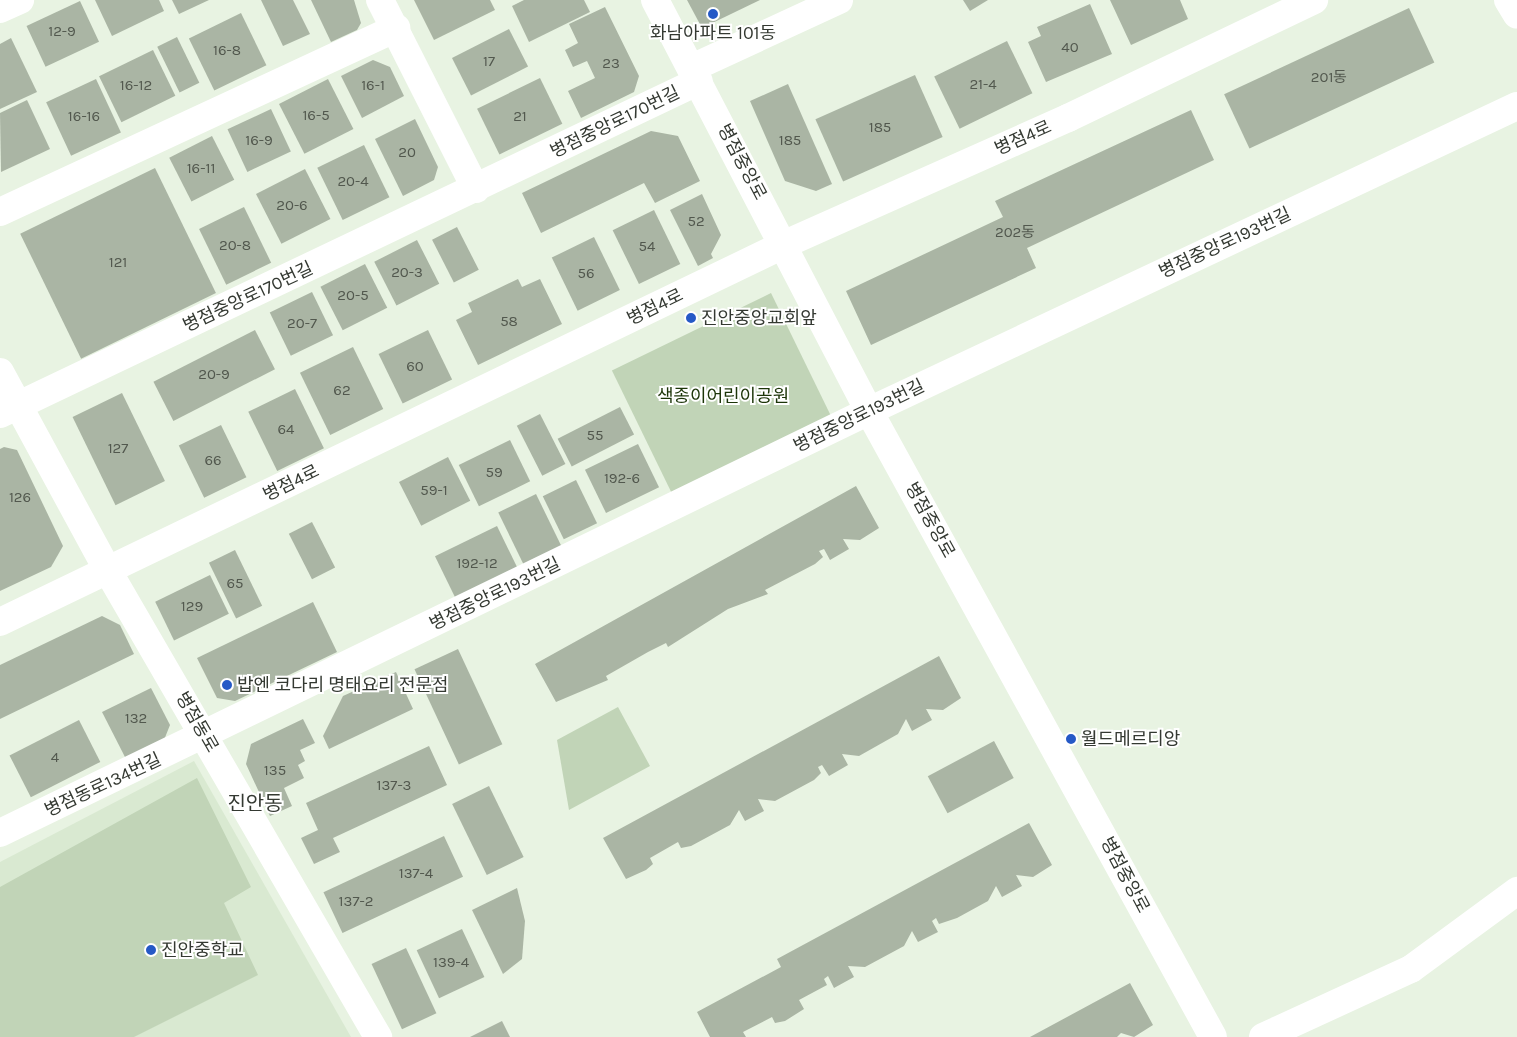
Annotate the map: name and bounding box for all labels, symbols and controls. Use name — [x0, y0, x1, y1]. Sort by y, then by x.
marker: 화남아파트 101동 — [707, 8, 719, 20]
place label: 화남아파트 101동 — [650, 22, 776, 44]
house number: 12-9 — [48, 23, 76, 41]
house number: 40 — [1061, 39, 1079, 57]
house number: 16-8 — [213, 42, 241, 60]
house number: 17 — [483, 53, 495, 71]
house number: 23 — [602, 55, 620, 73]
house number: 201동 — [1311, 69, 1347, 87]
house number: 21-4 — [969, 76, 997, 94]
house number: 16-12 — [120, 77, 152, 95]
house number: 16-1 — [361, 77, 385, 95]
street label: 병점중앙로170번길 — [547, 81, 683, 163]
house number: 16-5 — [302, 107, 330, 125]
house number: 16-16 — [68, 108, 100, 126]
house number: 21 — [513, 108, 527, 126]
street label: 병점4로 — [991, 116, 1055, 160]
house number: 185 — [869, 119, 891, 137]
street label: 병점중앙로 — [713, 120, 771, 204]
house number: 16-9 — [245, 132, 273, 150]
house number: 185 — [779, 132, 801, 150]
house number: 20 — [398, 144, 416, 162]
house number: 16-11 — [187, 160, 215, 178]
house number: 20-4 — [337, 173, 369, 191]
house number: 20-6 — [276, 197, 308, 215]
street label: 병점중앙로193번길 — [1156, 203, 1294, 283]
house number: 52 — [687, 213, 705, 231]
house number: 202동 — [995, 224, 1035, 242]
house number: 20-8 — [219, 237, 251, 255]
house number: 54 — [639, 238, 655, 256]
house number: 121 — [109, 254, 127, 272]
street label: 병점중앙로170번길 — [180, 257, 316, 337]
house number: 20-3 — [391, 264, 423, 282]
house number: 56 — [577, 265, 595, 283]
street label: 병점4로 — [623, 284, 687, 330]
house number: 20-5 — [337, 287, 369, 305]
place label: 진안중앙교회앞 — [701, 307, 817, 329]
marker: 진안중앙교회앞 — [685, 312, 697, 324]
house number: 58 — [500, 313, 518, 331]
house number: 20-7 — [287, 315, 317, 333]
house number: 60 — [406, 358, 424, 376]
house number: 20-9 — [198, 366, 230, 384]
street label: 병점중앙로193번길 — [790, 375, 928, 457]
house number: 62 — [333, 382, 351, 400]
park label: 색종이어린이공원 — [657, 385, 789, 407]
house number: 64 — [278, 421, 294, 439]
house number: 55 — [587, 427, 603, 445]
house number: 127 — [108, 440, 128, 458]
house number: 66 — [204, 452, 222, 470]
street label: 병점4로 — [259, 460, 323, 506]
house number: 59 — [485, 464, 503, 482]
house number: 192-6 — [604, 470, 640, 488]
street label: 병점중앙로 — [900, 479, 960, 561]
house number: 59-1 — [420, 482, 448, 500]
house number: 126 — [9, 489, 31, 507]
street label: 병점중앙로193번길 — [426, 553, 564, 635]
house number: 192-12 — [456, 555, 498, 573]
house number: 65 — [226, 575, 244, 593]
house number: 129 — [181, 598, 203, 616]
place label: 밥엔 코다리 명태요리 전문점 — [237, 674, 449, 696]
marker: 밥엔 코다리 명태요리 전문점 — [221, 679, 233, 691]
street label: 병점동로 — [171, 688, 223, 756]
house number: 132 — [125, 710, 147, 728]
place label: 월드메르디앙 — [1081, 728, 1180, 750]
marker: 월드메르디앙 — [1065, 733, 1077, 745]
street label: 병점동로134번길 — [41, 749, 165, 821]
house number: 4 — [51, 749, 59, 767]
house number: 135 — [264, 762, 286, 780]
house number: 137-3 — [377, 777, 411, 795]
district label: 진안동 — [227, 791, 283, 815]
street label: 병점중앙로 — [1096, 833, 1154, 917]
house number: 137-4 — [399, 865, 433, 883]
house number: 137-2 — [339, 893, 373, 911]
place label: 진안중학교 — [161, 939, 244, 961]
marker: 진안중학교 — [145, 944, 157, 956]
house number: 139-4 — [433, 954, 469, 972]

